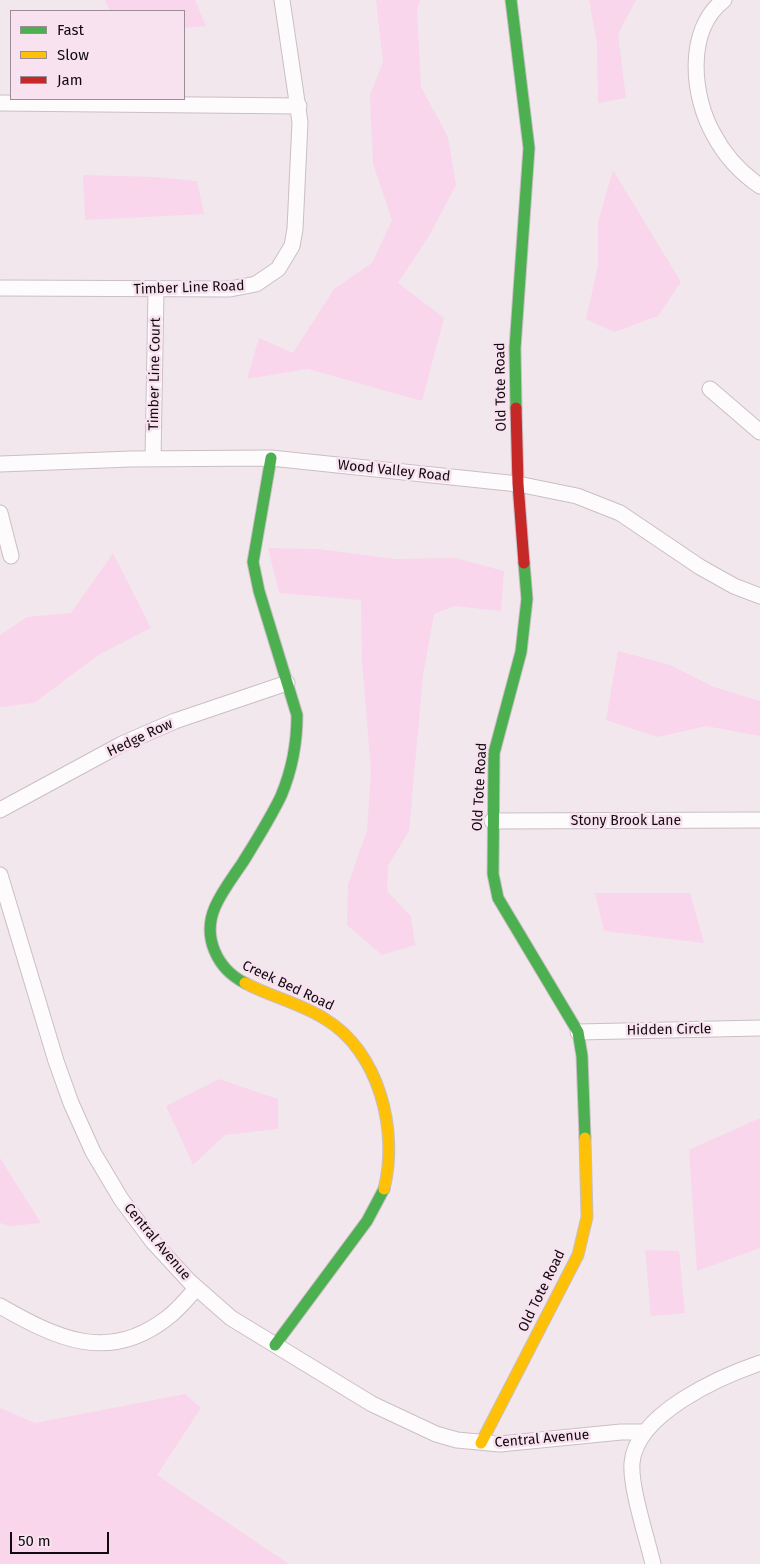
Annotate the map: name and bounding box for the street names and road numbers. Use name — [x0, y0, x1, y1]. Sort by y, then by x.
street label: Timber Line Road — [133, 278, 245, 298]
street label: Timber Line Court — [146, 317, 164, 431]
street label: Old Tote Road — [492, 342, 510, 432]
street label: Wood Valley Road — [337, 457, 451, 485]
street label: Hedge Row — [105, 716, 175, 760]
street label: Old Tote Road — [469, 742, 491, 832]
street label: Stony Brook Lane — [571, 813, 681, 829]
street label: Creek Bed Road — [239, 957, 337, 1015]
street label: Hidden Circle — [626, 1021, 712, 1039]
street label: Central Avenue — [120, 1200, 194, 1284]
street label: Old Tote Road — [515, 1247, 569, 1335]
street label: Central Avenue — [494, 1426, 590, 1452]

